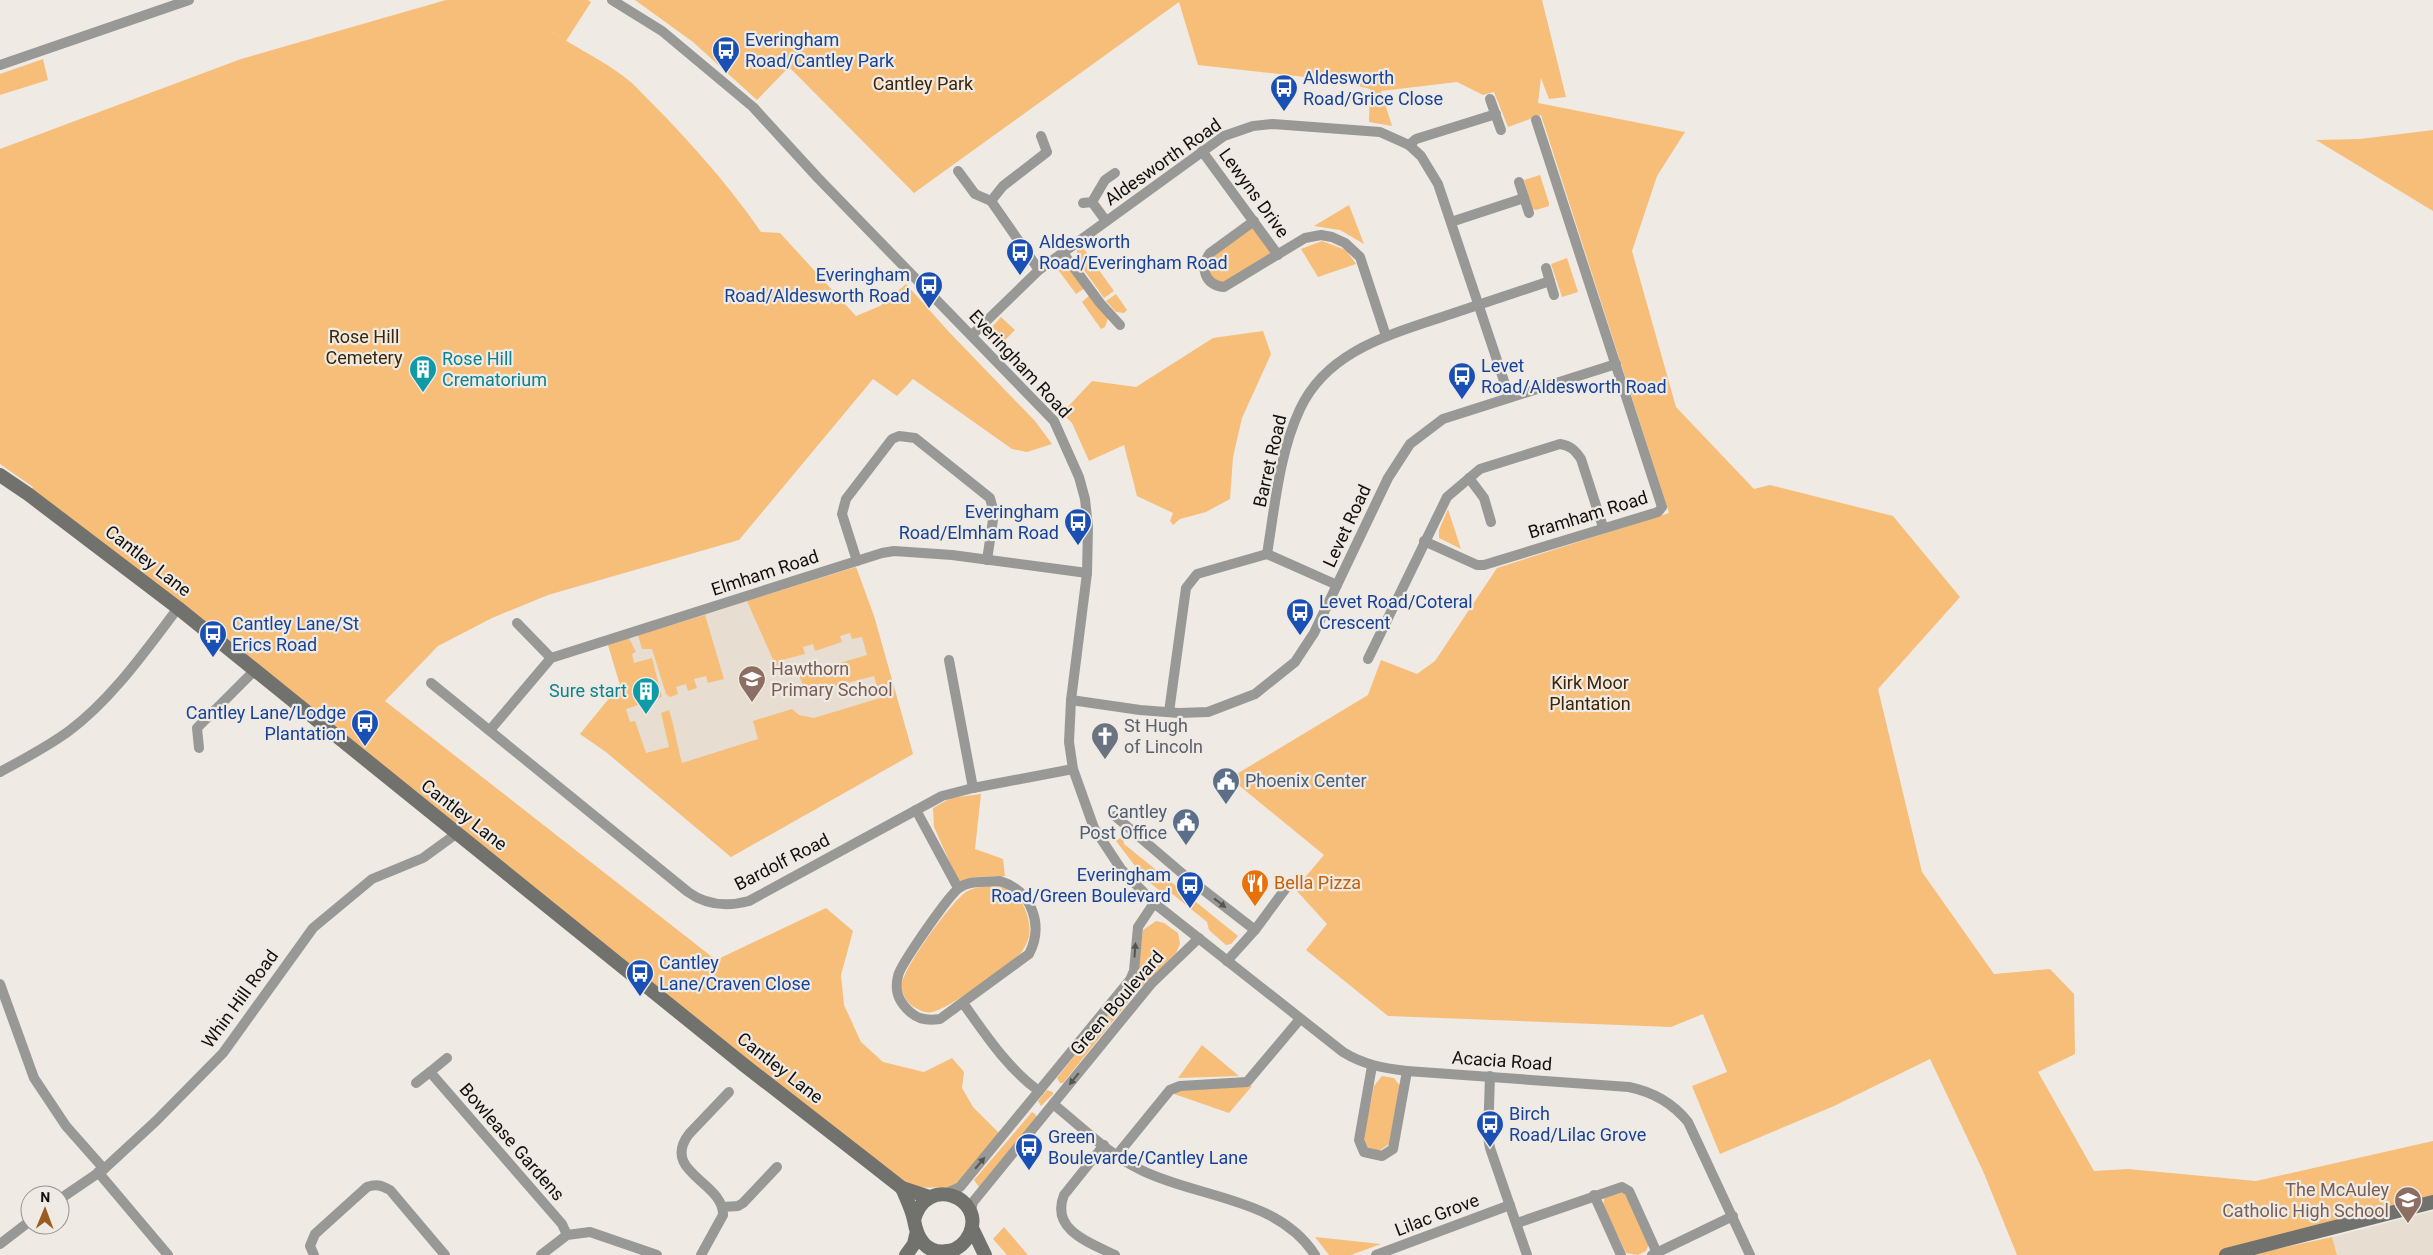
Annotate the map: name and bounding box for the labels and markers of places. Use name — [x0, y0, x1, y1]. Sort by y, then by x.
place label: Everingham Road/Cantley Park — [745, 29, 895, 71]
bus stop icon: Everingham Road/Cantley Park — [711, 35, 741, 74]
place label: Aldesworth Road/Grice Close — [1303, 67, 1443, 109]
bus stop icon: Aldesworth Road/Grice Close — [1269, 73, 1299, 112]
place label: Aldesworth Road/Everingham Road — [1039, 231, 1228, 273]
bus stop icon: Aldesworth Road/Everingham Road — [1005, 237, 1035, 276]
place label: Everingham Road/Aldesworth Road — [724, 264, 910, 306]
bus stop icon: Everingham Road/Aldesworth Road — [914, 270, 944, 309]
place label: Rose Hill Crematorium — [442, 348, 547, 390]
building icon: Rose Hill Crematorium — [408, 354, 438, 393]
place label: Levet Road/Aldesworth Road — [1481, 355, 1667, 397]
bus stop icon: Levet Road/Aldesworth Road — [1447, 361, 1477, 400]
place label: Everingham Road/Elmham Road — [899, 501, 1059, 543]
bus stop icon: Everingham Road/Elmham Road — [1063, 507, 1093, 546]
place label: Levet Road/Coteral Crescent — [1319, 591, 1473, 633]
bus stop icon: Levet Road/Coteral Crescent — [1285, 597, 1315, 636]
place label: Cantley Lane/St Erics Road — [232, 613, 359, 655]
bus stop icon: Cantley Lane/St Erics Road — [198, 619, 228, 658]
place label: Hawthorn Primary School — [771, 658, 893, 700]
school or university icon: Hawthorn Primary School — [737, 664, 767, 703]
building icon: Sure start — [631, 676, 661, 715]
place label: Sure start — [549, 680, 627, 701]
place label: Cantley Lane/Lodge Plantation — [186, 702, 346, 744]
bus stop icon: Cantley Lane/Lodge Plantation — [350, 708, 380, 747]
place label: St Hugh of Lincoln — [1124, 715, 1203, 757]
church icon: St Hugh of Lincoln — [1090, 721, 1120, 760]
public building icon: Phoenix Center — [1211, 766, 1241, 805]
place label: Phoenix Center — [1245, 770, 1367, 791]
place label: Cantley Post Office — [1079, 801, 1167, 843]
public building icon: Cantley Post Office — [1171, 807, 1201, 846]
place label: Everingham Road/Green Boulevard — [991, 864, 1171, 906]
restaurant icon: Bella Pizza — [1240, 868, 1270, 907]
bus stop icon: Everingham Road/Green Boulevard — [1175, 870, 1205, 909]
place label: Bella Pizza — [1274, 872, 1361, 893]
place label: Cantley Lane/Craven Close — [659, 952, 810, 994]
bus stop icon: Cantley Lane/Craven Close — [625, 958, 655, 997]
place label: Birch Road/Lilac Grove — [1509, 1103, 1646, 1145]
bus stop icon: Birch Road/Lilac Grove — [1475, 1109, 1505, 1148]
place label: Green Boulevarde/Cantley Lane — [1048, 1126, 1248, 1168]
bus stop icon: Green Boulevarde/Cantley Lane — [1014, 1132, 1044, 1171]
place label: The McAuley Catholic High School — [2222, 1179, 2389, 1221]
school or university icon: The McAuley Catholic High School — [2393, 1185, 2423, 1224]

